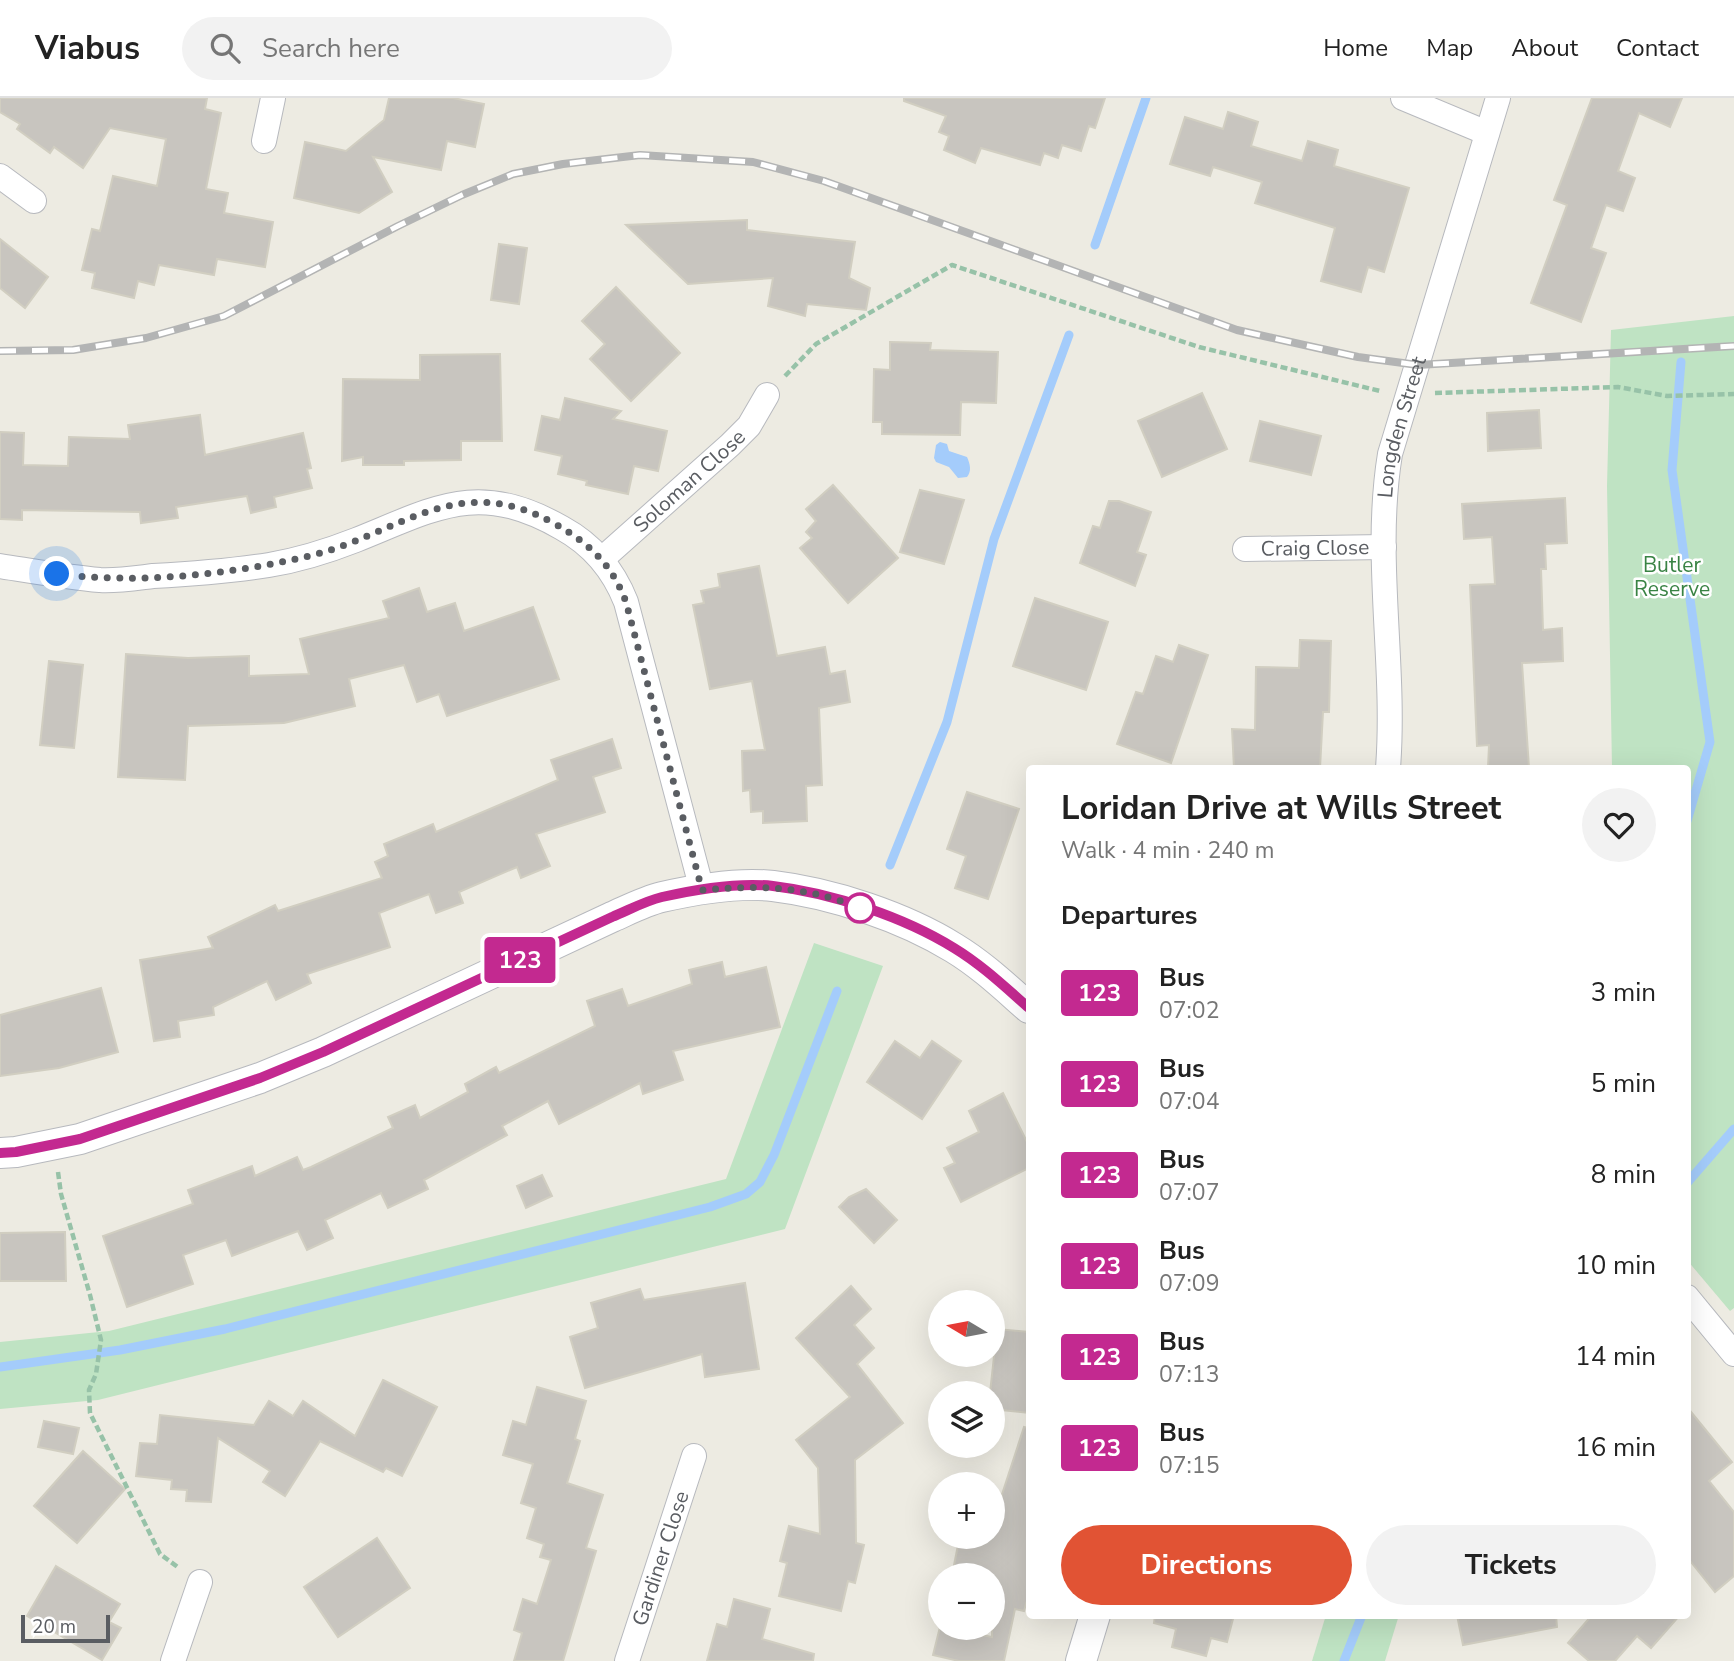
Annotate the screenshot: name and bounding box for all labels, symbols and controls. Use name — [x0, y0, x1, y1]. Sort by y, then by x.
search box — [182, 17, 672, 80]
text: Viabus — [35, 26, 140, 71]
icon: search — [206, 29, 244, 67]
text: Search here — [262, 31, 400, 66]
text: Home — [1323, 32, 1388, 64]
text: Map — [1426, 32, 1473, 64]
text: About — [1511, 32, 1578, 64]
text: Contact — [1616, 32, 1699, 64]
street label: Longden Street — [1371, 352, 1433, 499]
street label: Soloman Close — [627, 423, 752, 539]
street label: Craig Close — [1261, 533, 1369, 563]
park label: Butler Reserve — [1634, 551, 1710, 603]
your location — [39, 556, 74, 591]
text: Loridan Drive at Wills Street — [1061, 786, 1501, 831]
button: heart — [1582, 788, 1656, 862]
text: Walk · 4 min · 240 m — [1061, 835, 1274, 866]
unlabelled marker — [845, 893, 875, 923]
text: Departures — [1061, 898, 1197, 933]
line badge: 123 — [480, 937, 560, 983]
text: 123 — [498, 944, 542, 976]
text: Bus — [1159, 960, 1205, 995]
text: 3 min — [1591, 975, 1656, 1010]
text: 123 — [1078, 977, 1121, 1009]
text: 07:02 — [1159, 995, 1219, 1026]
text: Bus — [1159, 1051, 1205, 1086]
text: 5 min — [1591, 1066, 1656, 1101]
text: 123 — [1078, 1068, 1121, 1100]
text: 07:04 — [1159, 1086, 1219, 1117]
text: Bus — [1159, 1142, 1205, 1177]
text: 8 min — [1591, 1157, 1656, 1192]
text: 123 — [1078, 1159, 1121, 1191]
text: 07:07 — [1159, 1177, 1219, 1208]
text: Bus — [1159, 1233, 1205, 1268]
text: 10 min — [1575, 1248, 1656, 1283]
text: 123 — [1078, 1250, 1121, 1282]
text: 07:09 — [1159, 1268, 1219, 1299]
north arrow — [928, 1290, 1004, 1367]
map controls — [928, 1290, 1005, 1640]
text: Bus — [1159, 1324, 1205, 1359]
text: 14 min — [1575, 1339, 1656, 1374]
text: 123 — [1078, 1341, 1121, 1373]
text: 07:13 — [1159, 1359, 1219, 1390]
button: layers — [928, 1381, 1005, 1458]
text: Bus — [1159, 1415, 1205, 1450]
text: 16 min — [1575, 1430, 1656, 1465]
text: 123 — [1078, 1432, 1121, 1464]
text: 07:15 — [1159, 1450, 1219, 1481]
button: + — [928, 1472, 1005, 1549]
street label: Gardiner Close — [625, 1487, 696, 1629]
button: Directions — [1061, 1525, 1352, 1605]
button: Tickets — [1366, 1525, 1656, 1605]
button: − — [928, 1563, 1005, 1640]
scale bar — [21, 1612, 110, 1644]
text: 20 m — [32, 1614, 76, 1640]

